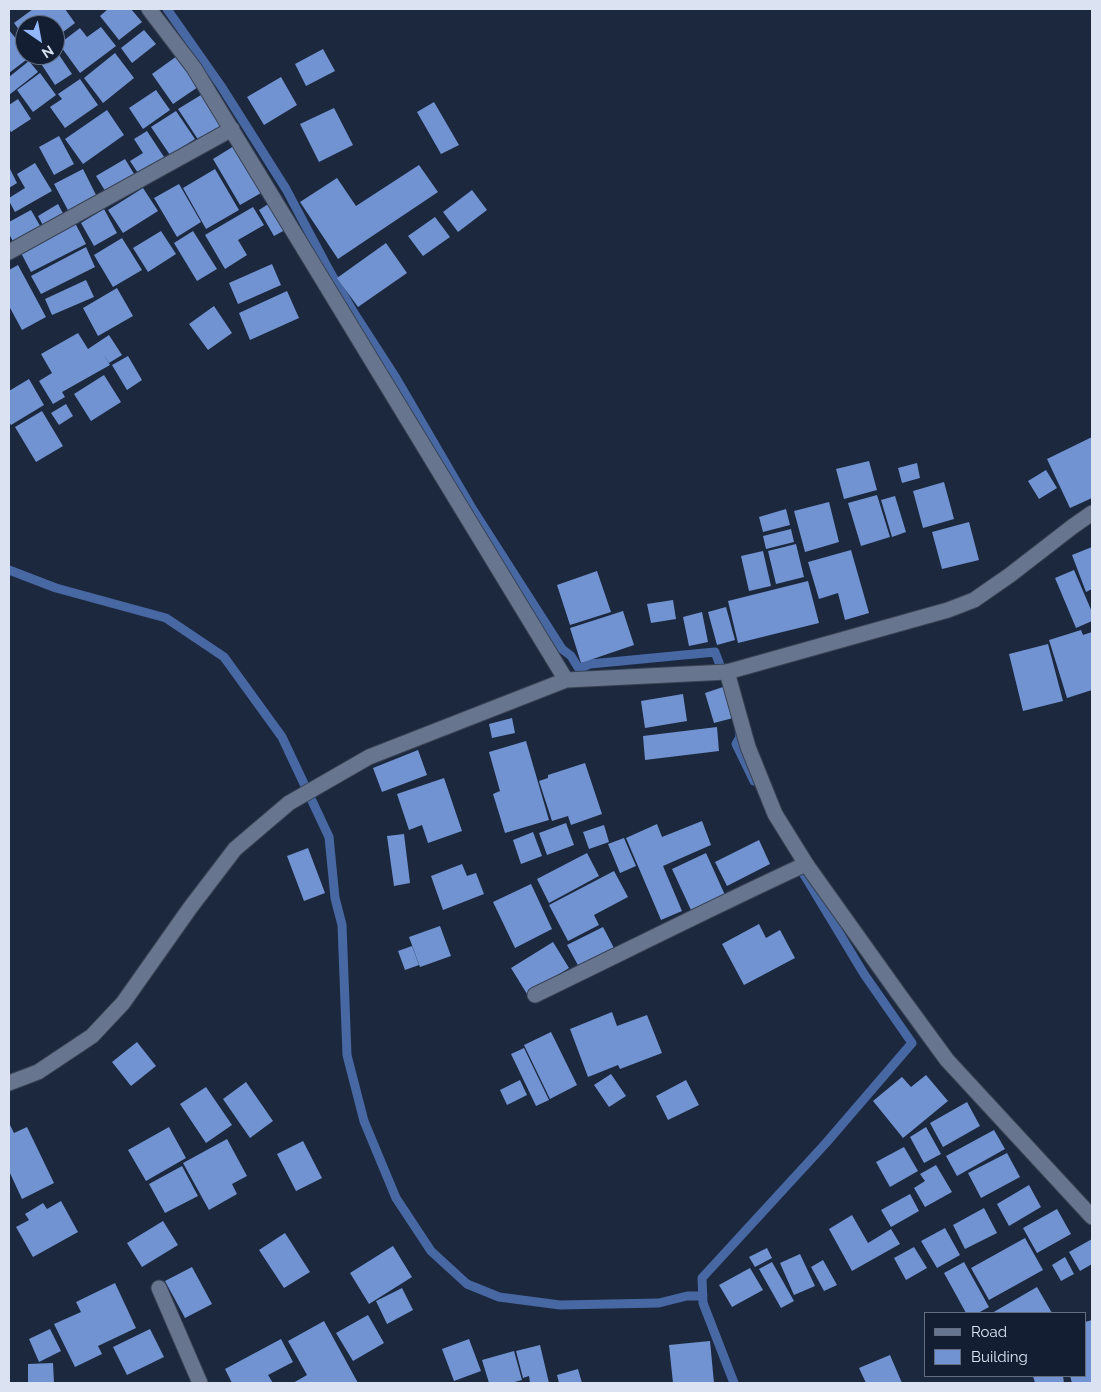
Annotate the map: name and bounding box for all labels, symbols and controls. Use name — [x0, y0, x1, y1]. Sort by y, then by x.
north arrow — [15, 15, 65, 65]
text: N — [39, 42, 56, 61]
legend — [924, 1312, 1086, 1377]
text: Road — [971, 1323, 1007, 1341]
text: Building — [971, 1348, 1028, 1366]

